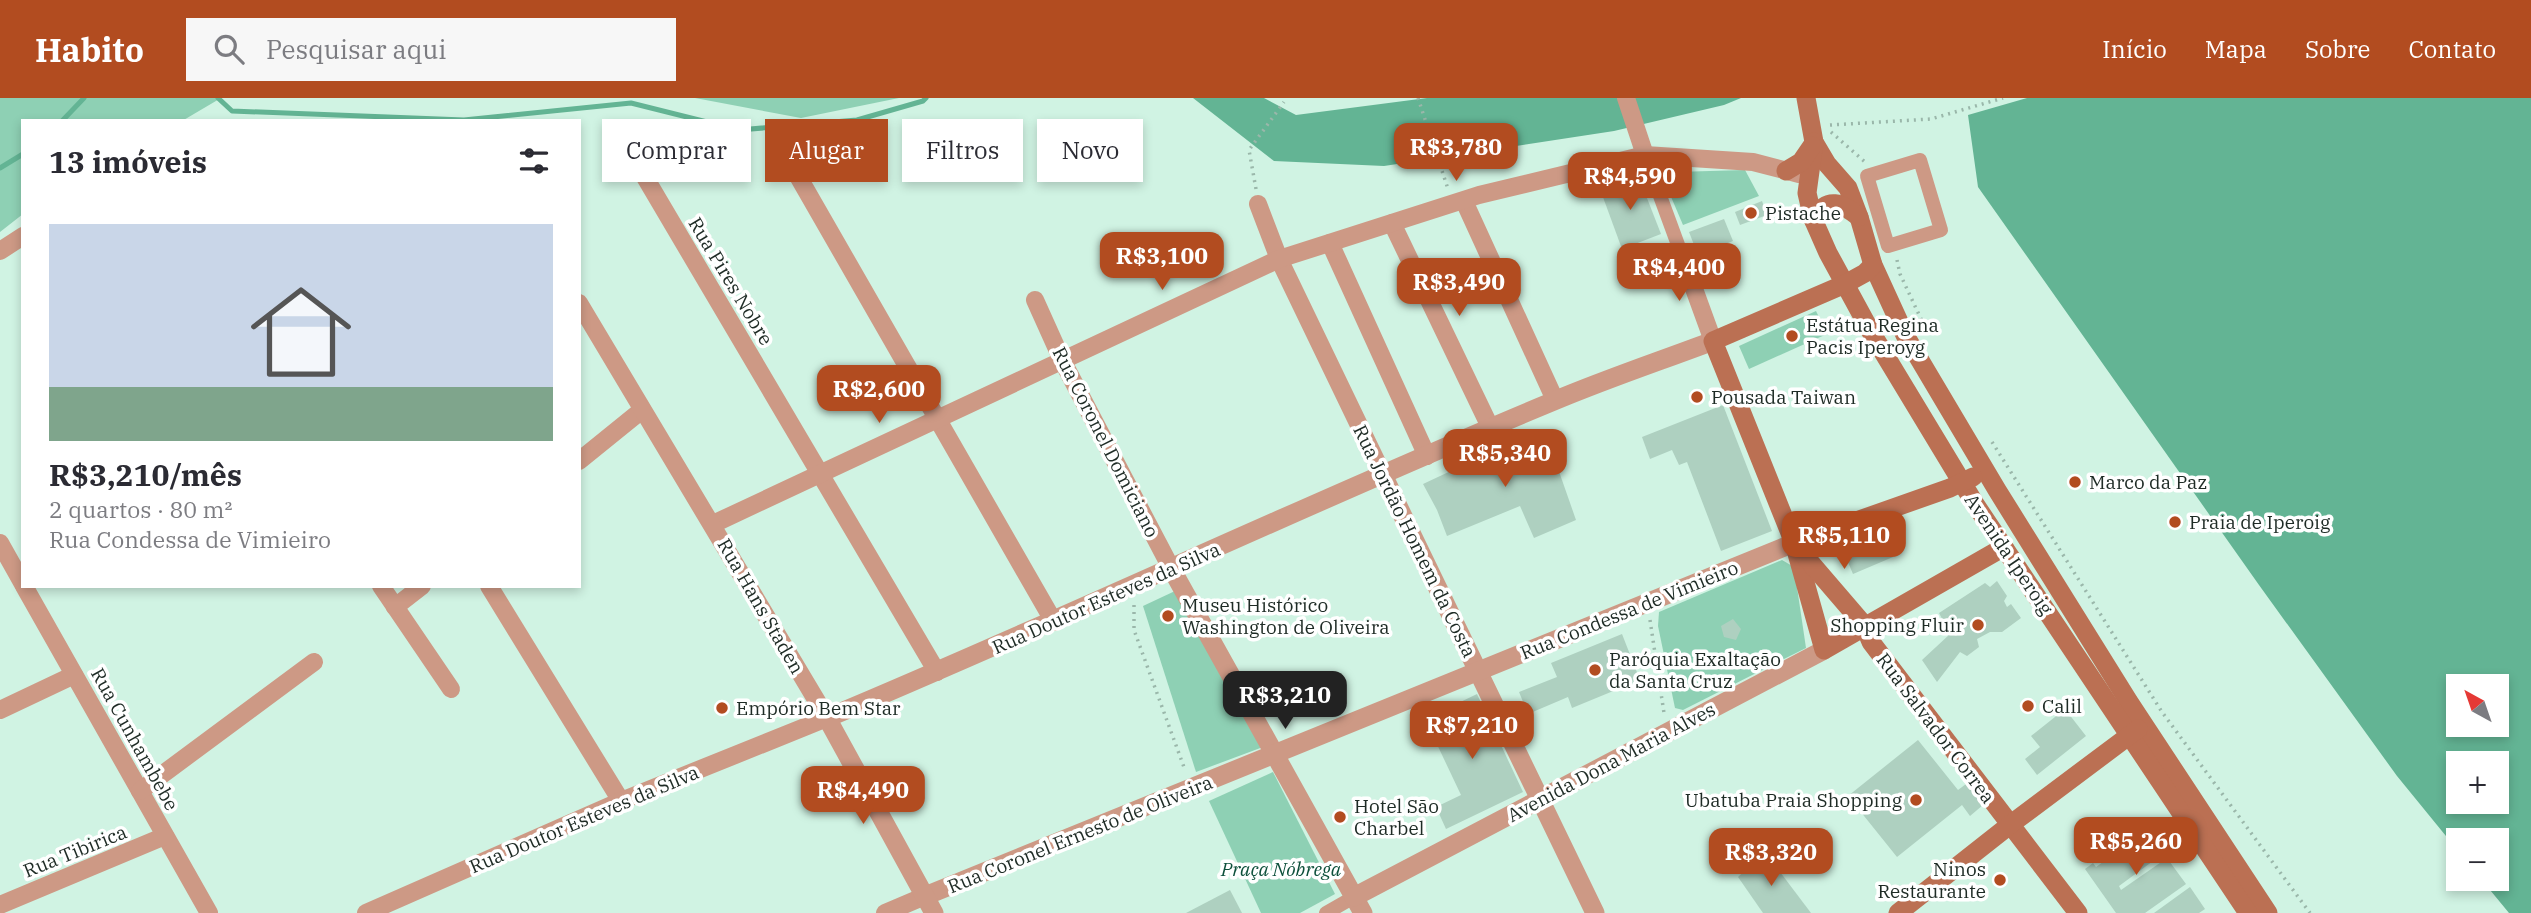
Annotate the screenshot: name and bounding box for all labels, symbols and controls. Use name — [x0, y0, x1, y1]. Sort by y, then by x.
search box — [186, 18, 676, 81]
text: Habito — [35, 28, 144, 71]
icon: search — [210, 30, 248, 68]
text: Pesquisar aqui — [266, 32, 447, 66]
text: Início — [2102, 33, 2167, 65]
text: Mapa — [2205, 33, 2267, 65]
text: Sobre — [2305, 33, 2370, 65]
text: Contato — [2408, 33, 2496, 65]
chip: Comprar — [602, 119, 751, 182]
chip: Alugar — [765, 119, 888, 182]
chip: Filtros — [902, 119, 1023, 182]
chip: Novo — [1037, 119, 1143, 182]
pin: R$3,780 — [1391, 123, 1521, 183]
text: R$3,780 — [1410, 131, 1502, 161]
text: 13 imóveis — [49, 142, 207, 181]
icon: filters — [515, 142, 553, 180]
pin: R$4,590 — [1565, 152, 1695, 212]
text: R$4,590 — [1584, 160, 1676, 190]
place label: Pistache — [1765, 201, 1841, 225]
marker: Pistache — [1743, 205, 1759, 221]
street label: Rua Pires Nobre — [683, 213, 779, 349]
pin: R$3,100 — [1097, 232, 1227, 292]
text: R$3,100 — [1116, 240, 1208, 270]
pin: R$4,400 — [1614, 244, 1744, 303]
text: R$4,400 — [1633, 251, 1725, 281]
pin: R$3,490 — [1394, 258, 1524, 318]
text: R$3,490 — [1413, 266, 1505, 296]
icon: home — [238, 269, 364, 395]
place label: Estátua Regina Pacis Iperoyg — [1806, 313, 1939, 359]
marker: Estátua Regina Pacis Iperoyg — [1784, 328, 1800, 344]
street label: Rua Coronel Domiciano — [1047, 343, 1165, 541]
pin: R$2,600 — [814, 366, 944, 425]
text: R$2,600 — [833, 373, 925, 403]
place label: Pousada Taiwan — [1711, 385, 1856, 409]
marker: Pousada Taiwan — [1689, 389, 1705, 405]
street label: Rua Jordão Homem da Costa — [1348, 421, 1482, 661]
pin: R$5,340 — [1440, 430, 1570, 489]
text: R$5,340 — [1459, 437, 1551, 467]
text: R$3,210/mês — [49, 455, 242, 494]
place label: Marco da Paz — [2089, 470, 2207, 494]
marker: Marco da Paz — [2067, 474, 2083, 490]
street label: Avenida Iperoig — [1960, 489, 2059, 620]
text: 2 quartos · 80 m² — [49, 494, 232, 524]
place label: Praia de Iperoig — [2189, 510, 2331, 534]
pin: R$5,110 — [1779, 512, 1909, 571]
marker: Praia de Iperoig — [2167, 514, 2183, 530]
text: R$5,110 — [1798, 519, 1890, 549]
text: Rua Condessa de Vimieiro — [49, 524, 331, 554]
street label: Rua Hans Staden — [712, 534, 810, 678]
street label: Rua Doutor Esteves da Silva — [988, 537, 1224, 659]
street label: Rua Condessa de Vimieiro — [1517, 555, 1741, 665]
place label: Museu Histórico Washington de Oliveira — [1182, 593, 1390, 639]
marker: Museu Histórico Washington de Oliveira — [1160, 608, 1176, 624]
place label: Shopping Fluir — [1830, 613, 1965, 637]
marker: Shopping Fluir — [1970, 617, 1986, 633]
place label: Paróquia Exaltação da Santa Cruz — [1609, 647, 1781, 693]
street label: Rua Salvador Correa — [1872, 648, 2000, 808]
marker: Paróquia Exaltação da Santa Cruz — [1587, 662, 1603, 678]
street label: Rua Cunhambebe — [86, 664, 184, 814]
pin: R$3,210 — [1220, 672, 1350, 731]
north arrow — [2446, 674, 2510, 737]
map controls — [2446, 674, 2509, 891]
text: R$3,210 — [1239, 679, 1331, 709]
place label: Calil — [2042, 694, 2082, 718]
place label: Empório Bem Star — [736, 696, 901, 720]
street label: Avenida Dona Maria Alves — [1503, 697, 1719, 827]
marker: Calil — [2020, 698, 2036, 714]
marker: Empório Bem Star — [714, 700, 730, 716]
pin: R$7,210 — [1407, 702, 1537, 761]
text: R$7,210 — [1426, 709, 1518, 739]
button: + — [2446, 751, 2509, 814]
street label: Rua Doutor Esteves da Silva — [466, 760, 702, 878]
pin: R$4,490 — [798, 766, 928, 826]
street label: Rua Coronel Ernesto de Oliveira — [944, 770, 1216, 898]
text: R$4,490 — [817, 774, 909, 804]
place label: Ubatuba Praia Shopping — [1685, 788, 1903, 812]
marker: Ubatuba Praia Shopping — [1908, 792, 1924, 808]
place label: Hotel São Charbel — [1354, 794, 1439, 840]
marker: Hotel São Charbel — [1332, 809, 1348, 825]
pin: R$5,260 — [2071, 818, 2201, 877]
street label: Rua Tibirica — [20, 819, 130, 883]
text: R$5,260 — [2090, 825, 2182, 855]
pin: R$3,320 — [1706, 828, 1836, 888]
button: − — [2446, 828, 2509, 891]
text: R$3,320 — [1725, 836, 1817, 866]
park label: Praça Nóbrega — [1220, 857, 1342, 881]
place label: Ninos Restaurante — [1878, 857, 1986, 903]
marker: Ninos Restaurante — [1992, 872, 2008, 888]

